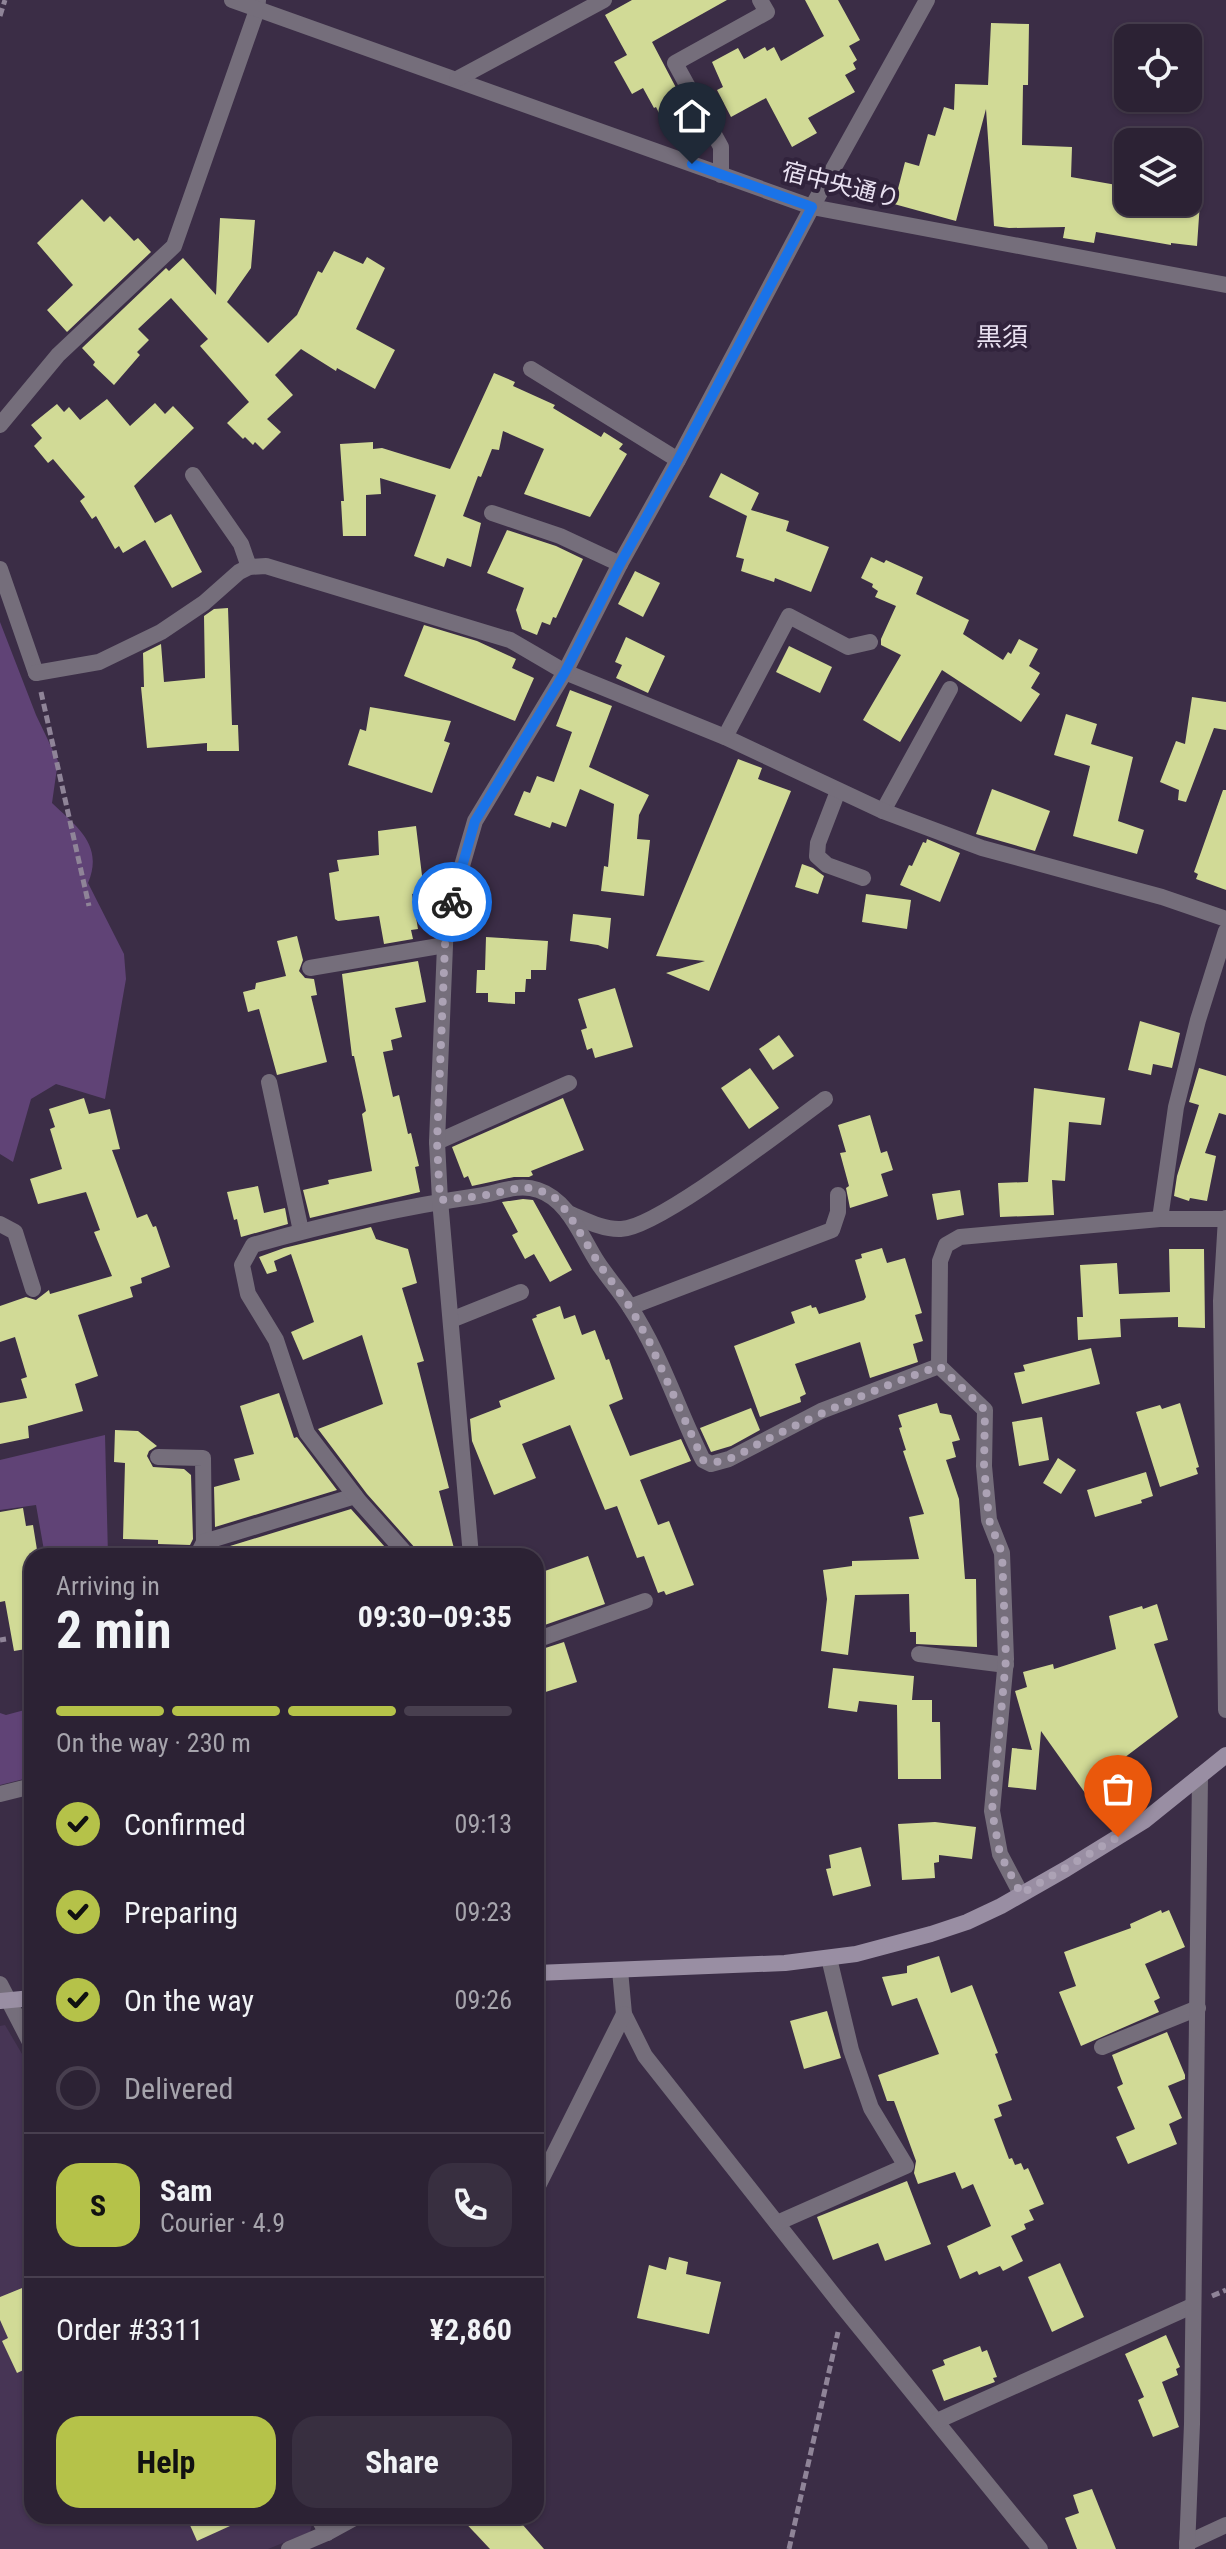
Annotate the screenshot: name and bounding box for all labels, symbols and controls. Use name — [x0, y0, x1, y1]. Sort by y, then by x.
map controls — [1114, 24, 1202, 216]
button: locate — [1114, 24, 1202, 112]
pin — [658, 82, 726, 164]
icon: home — [670, 94, 714, 138]
button: layers — [1114, 128, 1202, 216]
street label: 宿中央通り — [779, 157, 903, 213]
district label: 黒須 — [976, 322, 1028, 352]
courier — [412, 862, 492, 942]
icon: bike — [430, 880, 474, 924]
text: Arriving in — [56, 1571, 160, 1601]
text: 09:30–09:35 — [358, 1599, 512, 1634]
text: 2 min — [56, 1600, 172, 1661]
text: On the way · 230 m — [56, 1728, 251, 1758]
pin — [1084, 1755, 1152, 1837]
icon: bag — [1096, 1767, 1140, 1811]
icon: check — [56, 1802, 100, 1846]
text: Confirmed — [124, 1807, 246, 1842]
text: 09:13 — [455, 1809, 512, 1839]
icon: check — [56, 1890, 100, 1934]
text: Preparing — [124, 1895, 238, 1930]
text: 09:23 — [455, 1897, 512, 1927]
icon: check — [56, 1978, 100, 2022]
text: On the way — [124, 1983, 254, 2018]
text: 09:26 — [455, 1985, 512, 2015]
text: Delivered — [124, 2071, 233, 2106]
button: phone — [428, 2163, 512, 2247]
text: Sam — [160, 2173, 213, 2208]
text: S — [90, 2188, 106, 2223]
text: Courier · 4.9 — [160, 2208, 285, 2238]
text: Order #3311 — [56, 2312, 204, 2347]
text: ¥2,860 — [430, 2312, 512, 2347]
button: Help — [56, 2416, 276, 2508]
button: Share — [292, 2416, 512, 2508]

